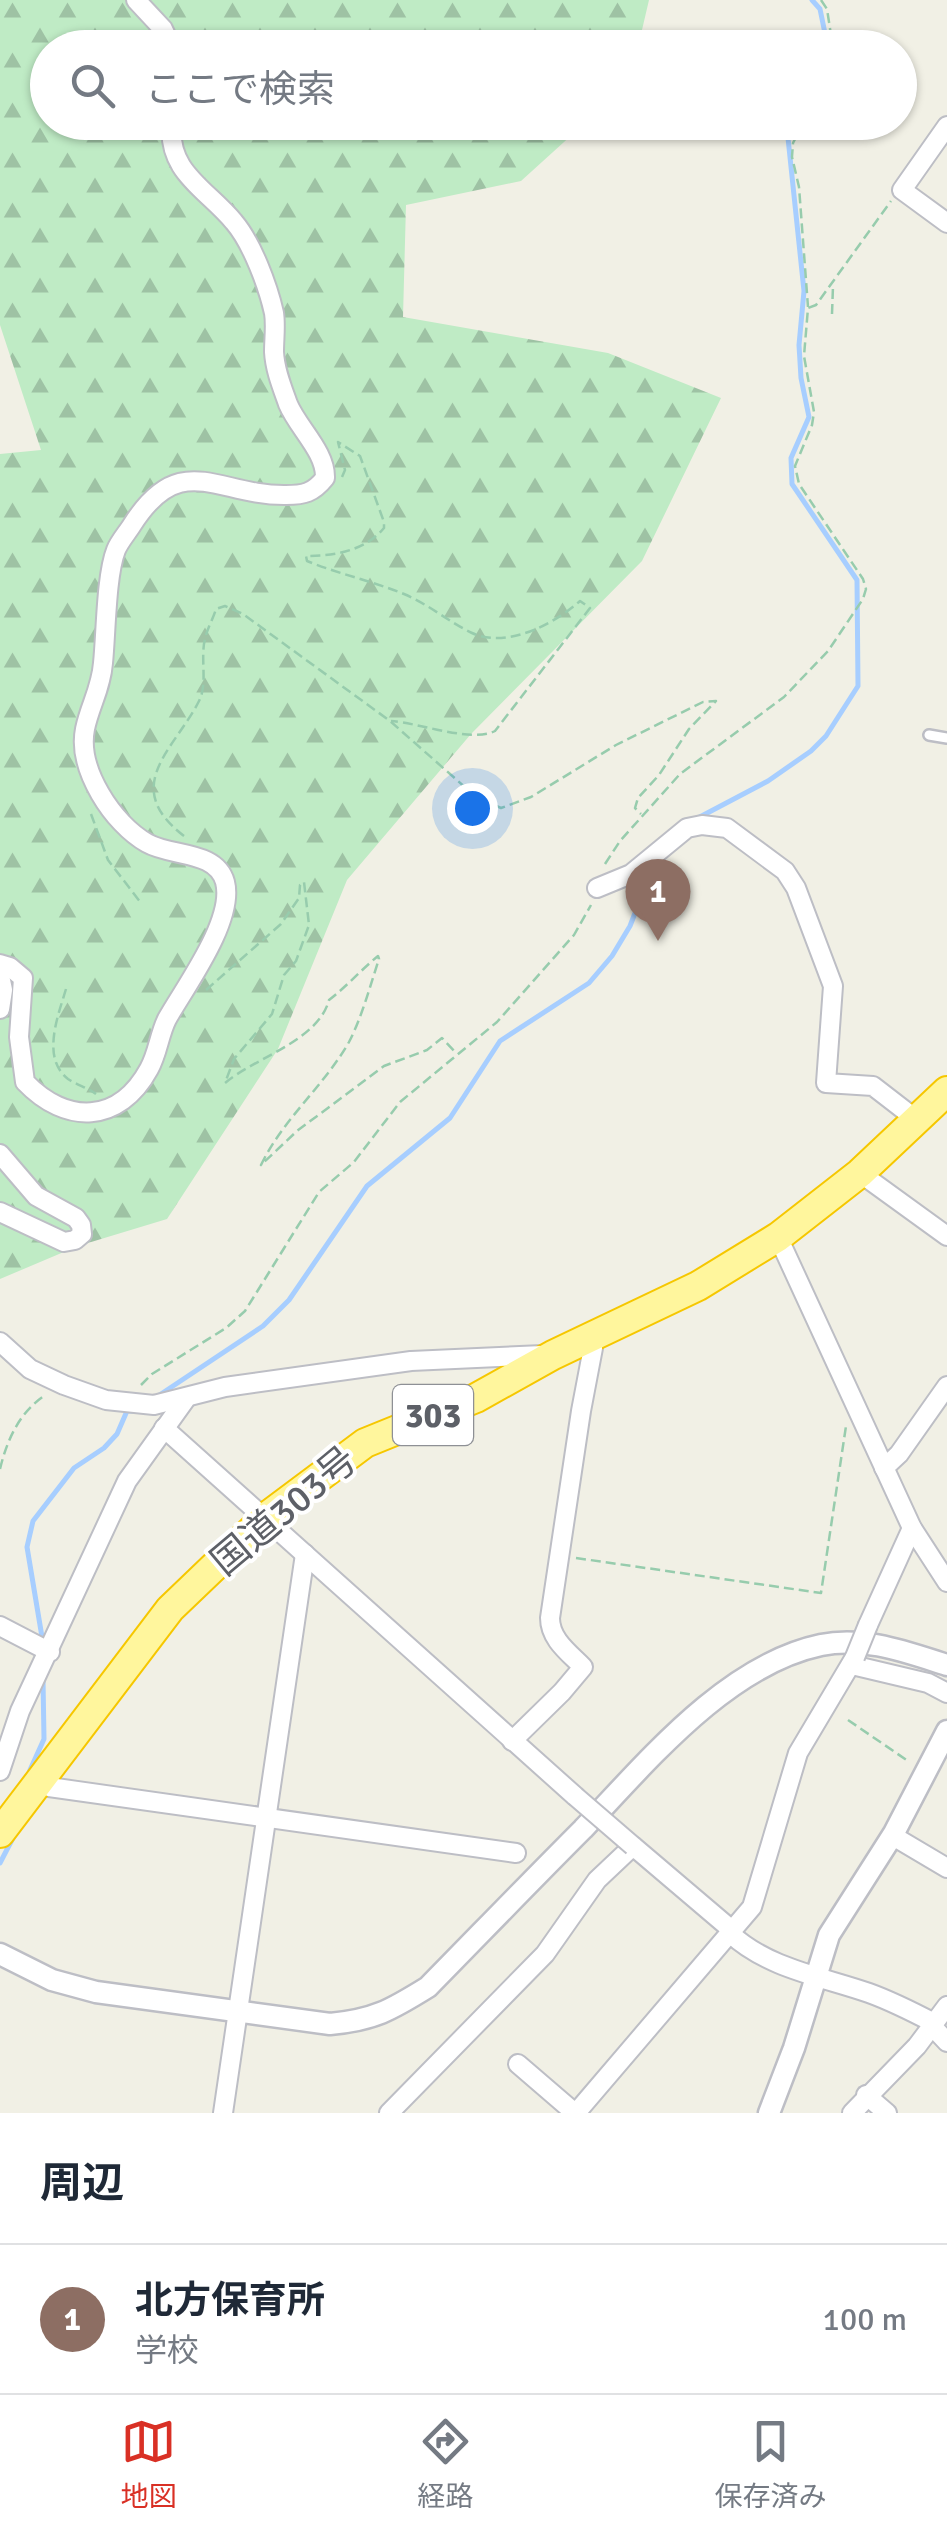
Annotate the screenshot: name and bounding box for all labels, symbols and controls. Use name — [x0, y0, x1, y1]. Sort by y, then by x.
search box — [30, 30, 917, 140]
icon: search — [65, 58, 120, 113]
text: ここで検索 — [145, 66, 335, 113]
your location — [447, 783, 498, 834]
pin: 1 — [626, 858, 690, 941]
road number: 303 — [393, 1385, 473, 1445]
street label: 国道303号 — [202, 1437, 366, 1585]
text: 周辺 — [40, 2158, 124, 2209]
text: 北方保育所 — [135, 2277, 325, 2324]
text: 1 — [64, 2300, 81, 2339]
text: 100 m — [823, 2300, 907, 2339]
text: 学校 — [135, 2331, 199, 2370]
tab: 地図 — [120, 2414, 177, 2514]
tab: 経路 — [417, 2414, 474, 2514]
tab: 保存済み — [714, 2414, 827, 2514]

